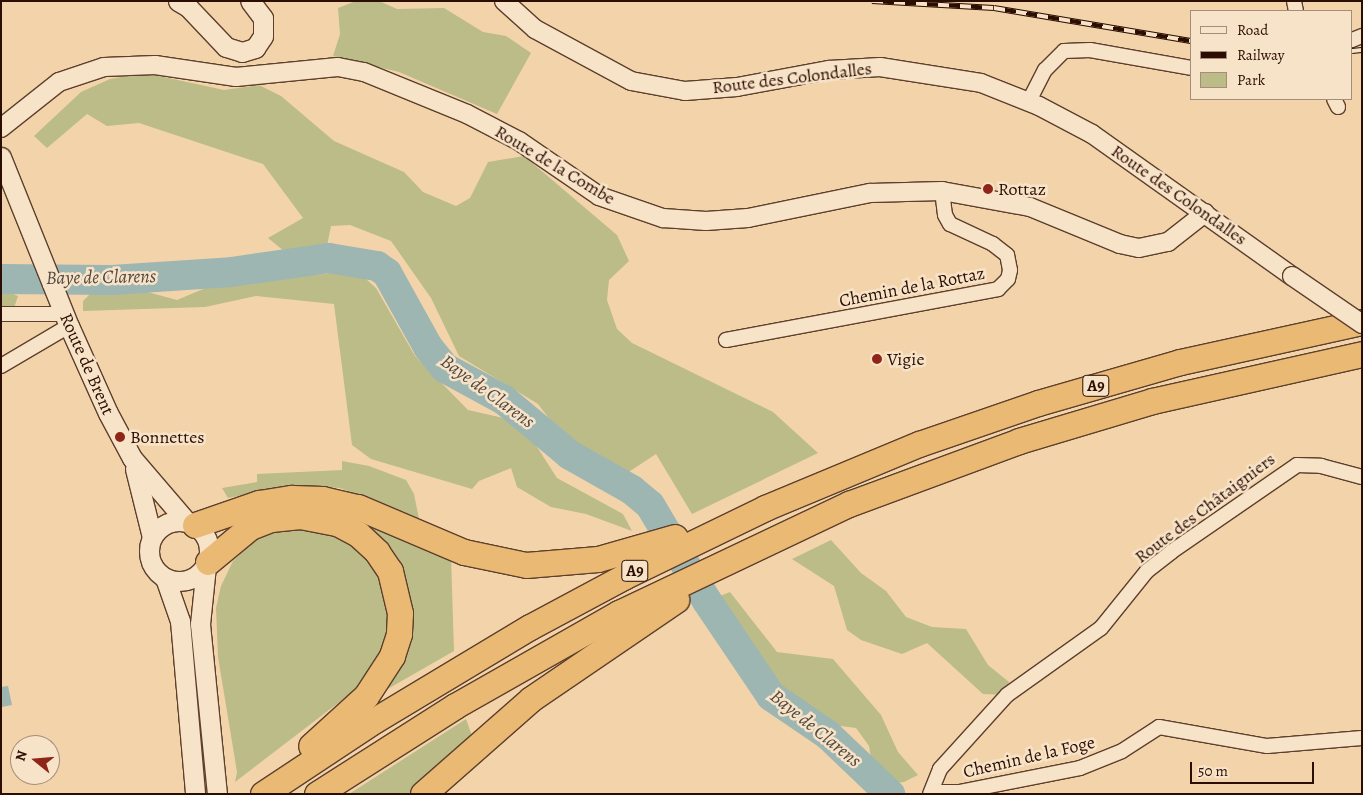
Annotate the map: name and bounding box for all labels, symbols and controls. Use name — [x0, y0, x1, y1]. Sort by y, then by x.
legend — [1190, 10, 1353, 100]
text: Road — [1237, 20, 1268, 40]
text: Railway — [1237, 45, 1284, 65]
street label: Route des Colondalles — [711, 58, 873, 98]
text: Park — [1237, 70, 1265, 90]
street label: Route de la Combe — [491, 121, 619, 209]
street label: Route des Colondalles — [1107, 140, 1251, 250]
place label: Rottaz — [998, 178, 1046, 200]
marker: Rottaz — [982, 183, 994, 195]
street label: Chemin de la Rottaz — [837, 262, 987, 312]
water label: Baye de Clarens — [46, 266, 156, 290]
street label: Route de Brent — [55, 310, 119, 418]
place label: Vigie — [887, 348, 924, 370]
water label: Baye de Clarens — [436, 350, 538, 434]
marker: Vigie — [871, 353, 883, 365]
road number: A9 — [1082, 372, 1110, 400]
place label: Bonnettes — [130, 426, 205, 448]
marker: Bonnettes — [114, 431, 126, 443]
street label: Route des Châtaigniers — [1131, 448, 1279, 568]
road number: A9 — [621, 558, 649, 584]
water label: Baye de Clarens — [765, 685, 865, 773]
street label: Chemin de la Foge — [961, 731, 1097, 783]
north arrow — [10, 735, 60, 785]
text: N — [11, 748, 32, 763]
scale bar — [1193, 752, 1317, 784]
text: 50 m — [1198, 761, 1228, 781]

